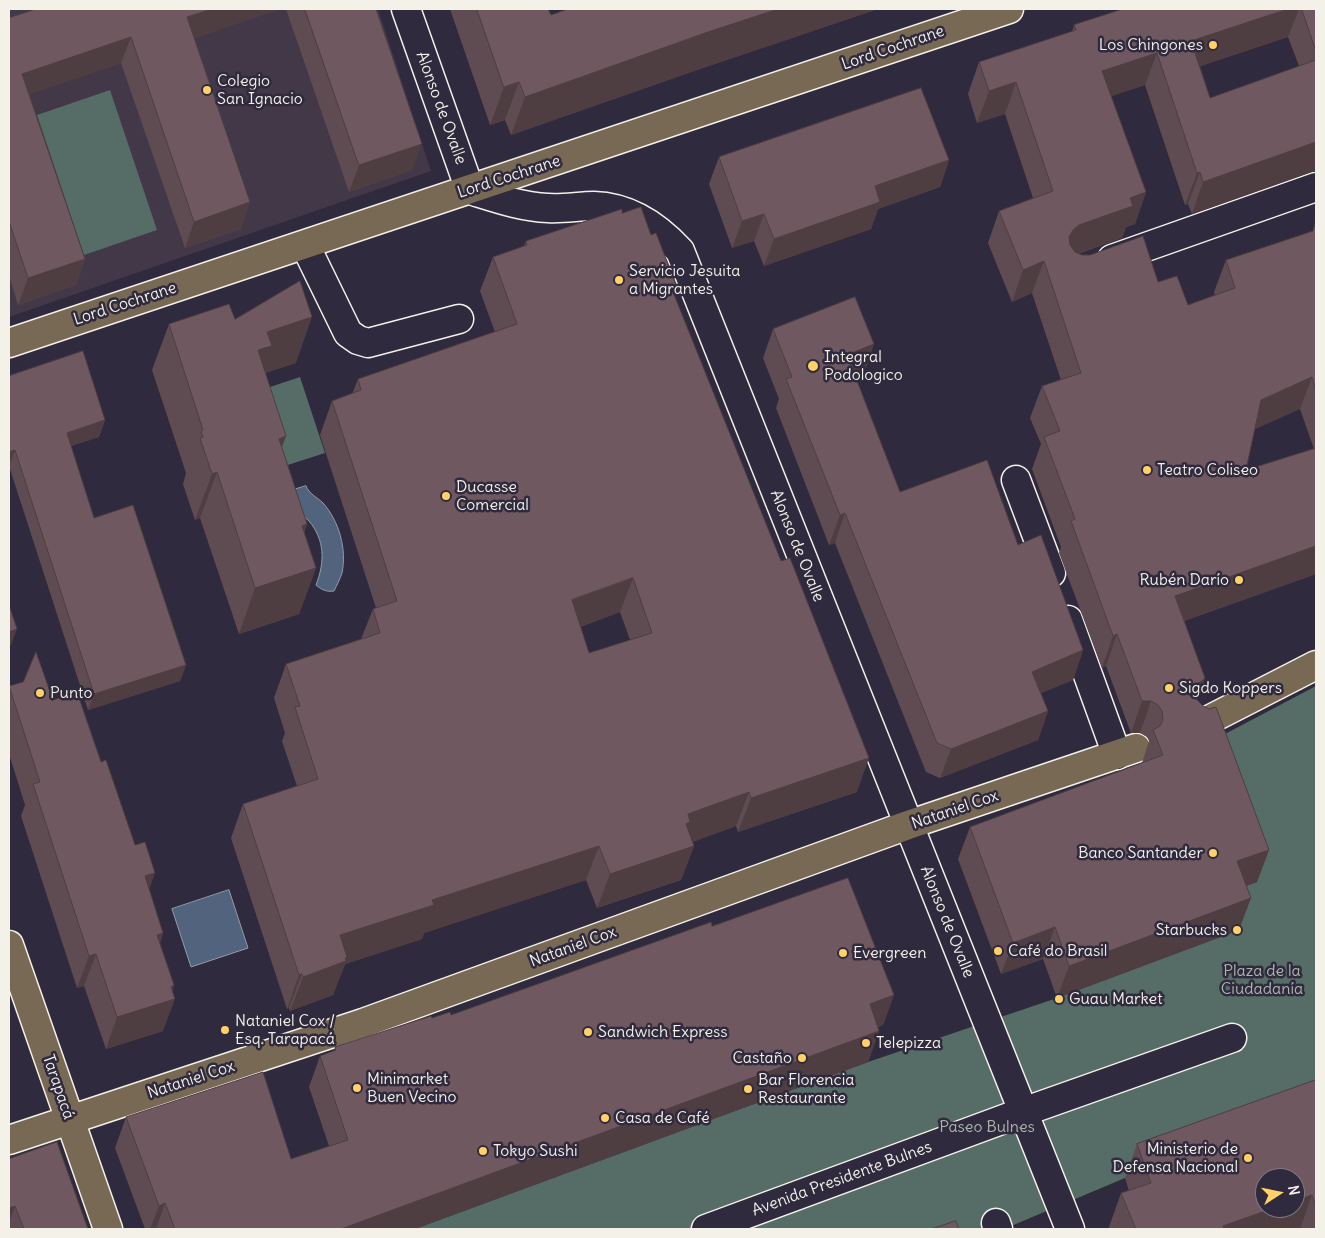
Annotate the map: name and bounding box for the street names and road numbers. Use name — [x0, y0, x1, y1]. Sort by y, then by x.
street label: Lord Cochrane — [839, 21, 947, 75]
street label: Alonso de Ovalle — [412, 49, 470, 167]
street label: Lord Cochrane — [455, 151, 563, 203]
street label: Lord Cochrane — [71, 278, 179, 330]
street label: Alonso de Ovalle — [766, 487, 828, 605]
street label: Nataniel Cox — [909, 786, 1001, 834]
street label: Alonso de Ovalle — [916, 863, 978, 981]
street label: Nataniel Cox — [527, 923, 619, 971]
street label: Tarapacá — [38, 1052, 78, 1122]
street label: Nataniel Cox — [145, 1057, 237, 1103]
street label: Avenida Presidente Bulnes — [749, 1137, 935, 1221]

